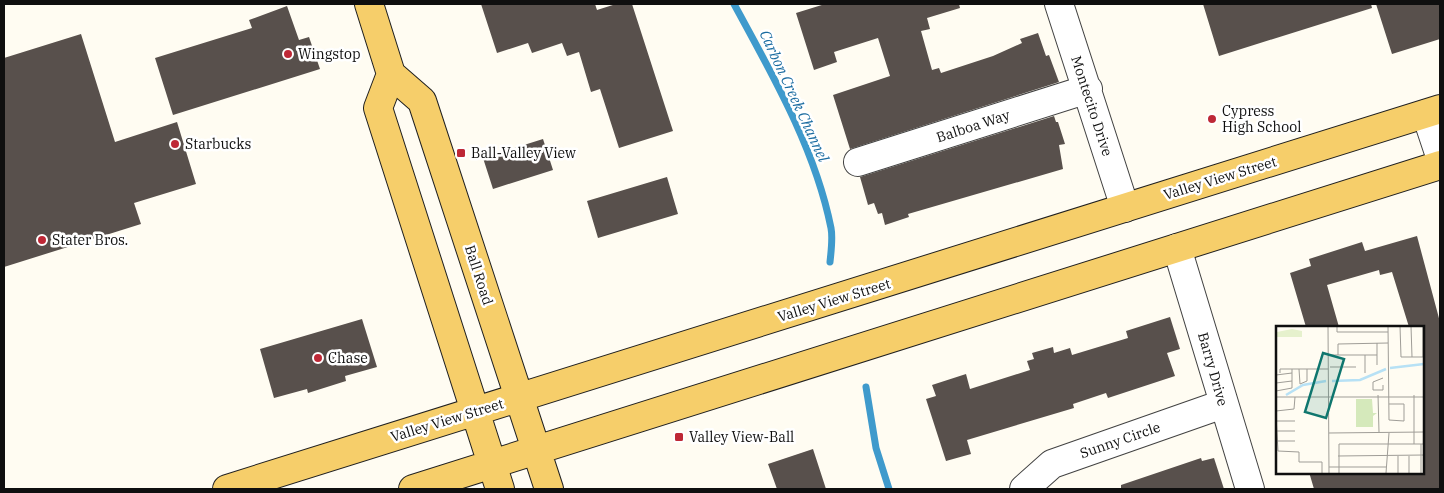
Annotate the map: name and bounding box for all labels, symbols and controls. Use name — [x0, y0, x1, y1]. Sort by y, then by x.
water label: Carbon Creek Channel — [756, 27, 834, 165]
place label: Wingstop — [298, 45, 360, 63]
marker: Wingstop — [282, 48, 294, 60]
street label: Montecito Drive — [1067, 53, 1117, 159]
place label: Cypress High School — [1222, 102, 1301, 136]
street label: Balboa Way — [934, 105, 1013, 146]
marker: Cypress High School — [1206, 113, 1218, 125]
place label: Starbucks — [185, 135, 251, 153]
marker: Starbucks — [169, 138, 181, 150]
place label: Ball-Valley View — [471, 144, 576, 162]
marker: Ball-Valley View — [455, 147, 467, 159]
street label: Valley View Street — [1161, 152, 1279, 204]
place label: Stater Bros. — [52, 231, 128, 249]
marker: Stater Bros. — [36, 234, 48, 246]
street label: Ball Road — [461, 243, 497, 308]
street label: Valley View Street — [775, 274, 893, 326]
inset map — [1276, 326, 1424, 473]
street label: Barry Drive — [1194, 330, 1232, 408]
place label: Chase — [328, 349, 368, 367]
marker: Chase — [312, 352, 324, 364]
street label: Valley View Street — [388, 394, 506, 446]
street label: Sunny Circle — [1077, 418, 1163, 462]
place label: Valley View-Ball — [689, 428, 794, 446]
marker: Valley View-Ball — [673, 431, 685, 443]

